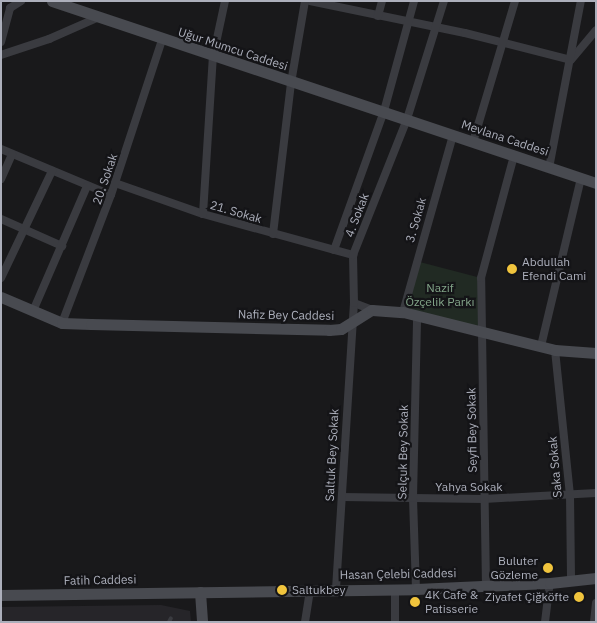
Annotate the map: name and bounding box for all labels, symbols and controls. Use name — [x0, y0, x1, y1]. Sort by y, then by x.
street label: Uğur Mumcu Caddesi — [176, 24, 290, 74]
street label: Mevlana Caddesi — [459, 117, 551, 159]
street label: 20. Sokak — [90, 152, 120, 206]
street label: 4. Sokak — [342, 191, 372, 239]
street label: 3. Sokak — [403, 196, 429, 244]
street label: 21. Sokak — [208, 198, 264, 226]
place label: Abdullah Efendi Cami — [522, 255, 586, 283]
marker: Abdullah Efendi Cami — [506, 263, 518, 275]
park label: Nazif Özçelik Parkı — [405, 281, 475, 309]
street label: Nafiz Bey Caddesi — [238, 307, 334, 323]
street label: Seyfi Bey Sokak — [464, 387, 480, 473]
street label: Selçuk Bey Sokak — [395, 405, 411, 499]
street label: Saltuk Bey Sokak — [322, 408, 342, 502]
street label: Saka Sokak — [545, 436, 565, 498]
street label: Yahya Sokak — [435, 480, 503, 494]
place label: Buluter Gözleme — [491, 554, 538, 582]
marker: Buluter Gözleme — [542, 562, 554, 574]
street label: Hasan Çelebi Caddesi — [340, 566, 456, 582]
street label: Fatih Caddesi — [64, 572, 136, 588]
place label: Saltukbey — [292, 583, 345, 597]
marker: Saltukbey — [276, 584, 288, 596]
place label: 4K Cafe & Patisserie — [425, 588, 478, 616]
place label: Ziyafet Çiğköfte — [485, 590, 569, 604]
marker: Ziyafet Çiğköfte — [573, 591, 585, 603]
marker: 4K Cafe & Patisserie — [409, 596, 421, 608]

